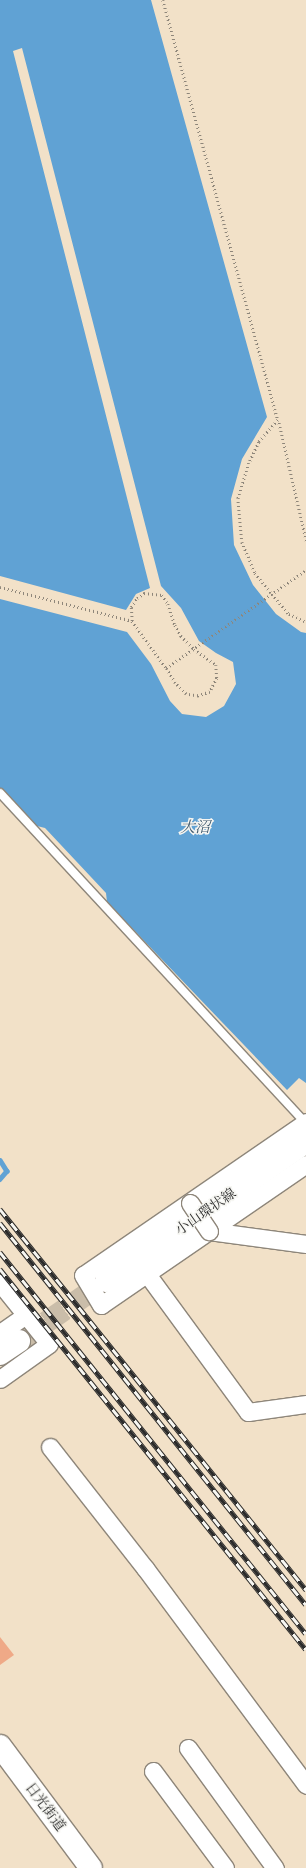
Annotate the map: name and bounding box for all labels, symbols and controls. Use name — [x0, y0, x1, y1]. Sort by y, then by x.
water label: 大沼 — [180, 819, 210, 837]
street label: 小山環状線 — [173, 1185, 239, 1239]
street label: 日光街道 — [21, 1780, 69, 1834]

